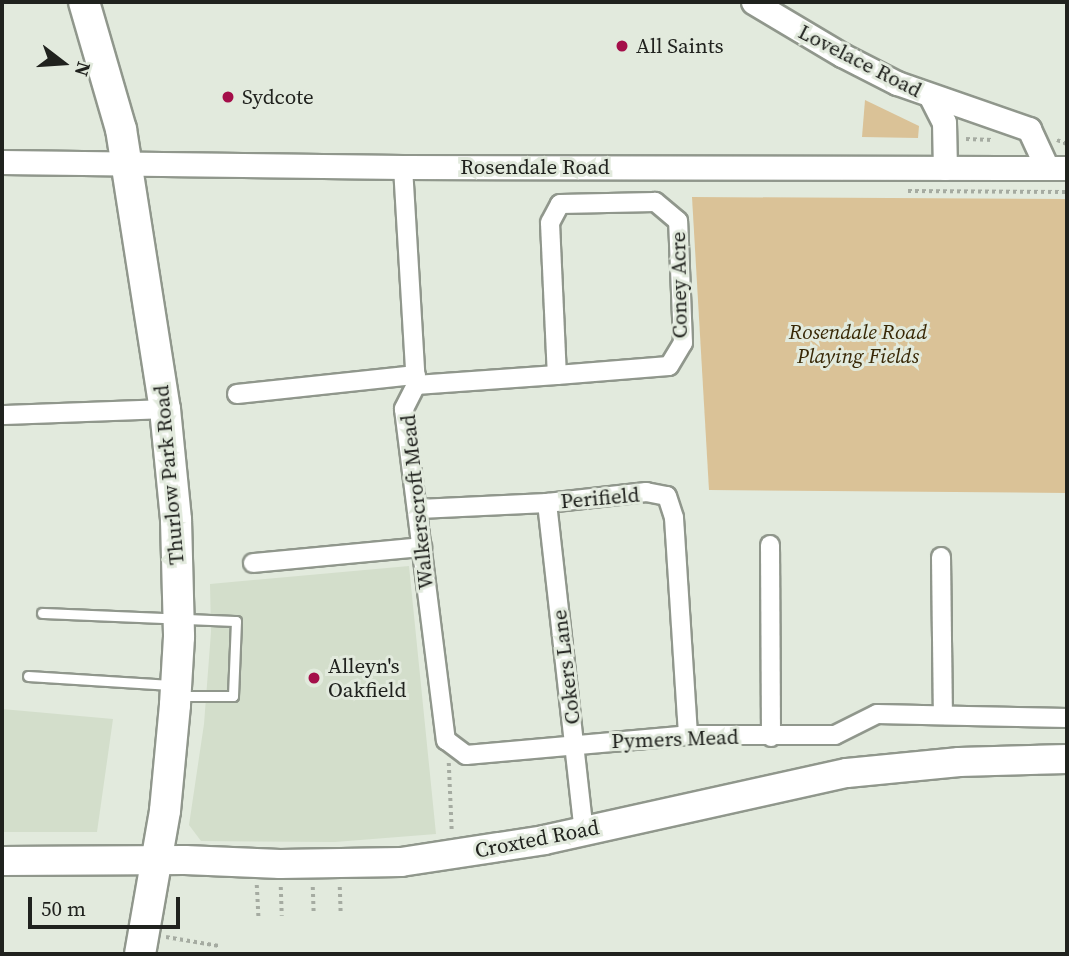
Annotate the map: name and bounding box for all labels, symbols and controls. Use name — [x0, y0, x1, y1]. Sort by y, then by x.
street label: Lovelace Road — [794, 19, 926, 103]
north arrow — [28, 28, 98, 98]
place label: All Saints — [636, 33, 724, 59]
marker: All Saints — [614, 38, 630, 54]
text: N — [69, 59, 98, 80]
place label: Sydcote — [242, 84, 314, 110]
marker: Sydcote — [220, 89, 236, 105]
street label: Rosendale Road — [460, 154, 610, 180]
street label: Coney Acre — [665, 231, 693, 339]
park label: Rosendale Road Playing Fields — [789, 319, 927, 369]
street label: Thurlow Park Road — [149, 384, 189, 566]
street label: Walkerscroft Mead — [395, 413, 439, 591]
street label: Perifield — [559, 482, 641, 514]
street label: Cokers Lane — [546, 608, 586, 726]
place label: Alleyn's Oakfield — [328, 653, 406, 703]
marker: Alleyn's Oakfield — [306, 670, 322, 686]
street label: Pymers Mead — [611, 724, 739, 754]
street label: Croxted Road — [473, 815, 601, 863]
scale bar — [32, 883, 184, 927]
text: 50 m — [41, 894, 86, 923]

